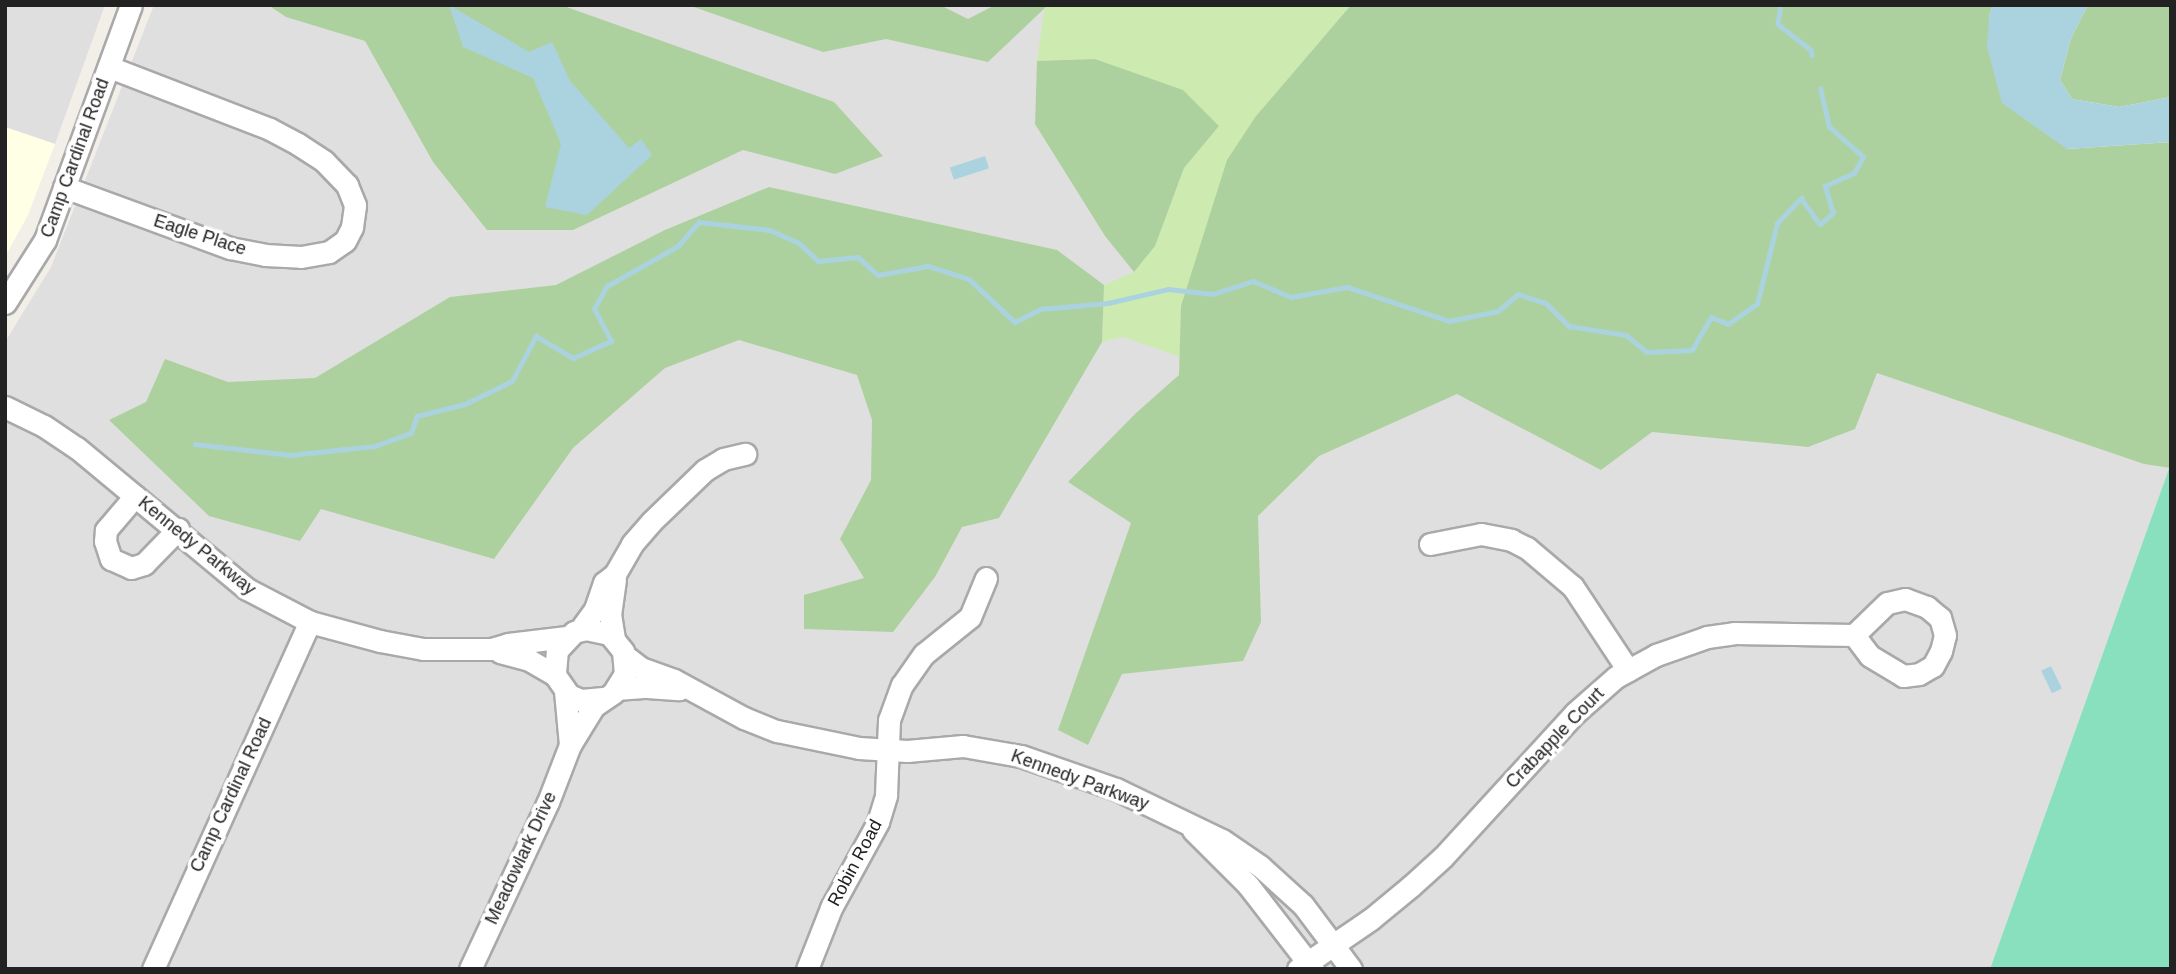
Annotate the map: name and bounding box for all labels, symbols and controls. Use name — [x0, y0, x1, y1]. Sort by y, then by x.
street label: Camp Cardinal Road — [36, 75, 114, 241]
street label: Eagle Place — [151, 210, 249, 260]
street label: Kennedy Parkway — [134, 492, 260, 600]
street label: Crabapple Court — [1501, 683, 1609, 793]
street label: Camp Cardinal Road — [186, 714, 276, 876]
street label: Kennedy Parkway — [1008, 745, 1152, 815]
street label: Meadowlark Drive — [481, 788, 561, 928]
street label: Robin Road — [823, 816, 887, 910]

